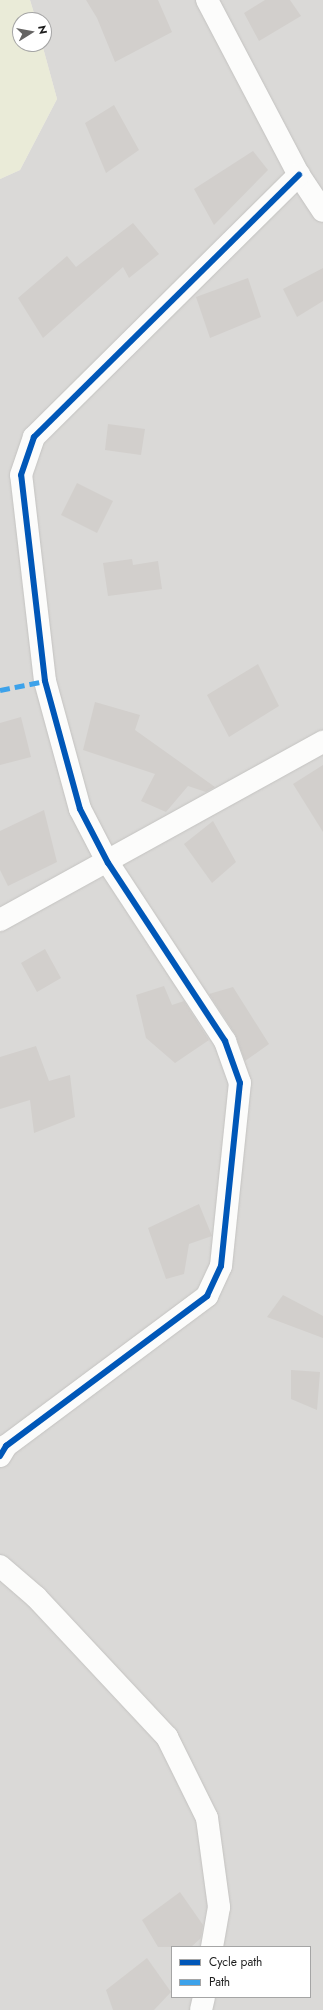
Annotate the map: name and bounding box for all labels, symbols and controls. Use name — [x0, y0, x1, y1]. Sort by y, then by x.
north arrow — [12, 12, 52, 52]
text: N — [34, 24, 51, 36]
legend — [171, 1946, 311, 1998]
text: Cycle path — [209, 1953, 262, 1971]
text: Path — [209, 1973, 230, 1991]

